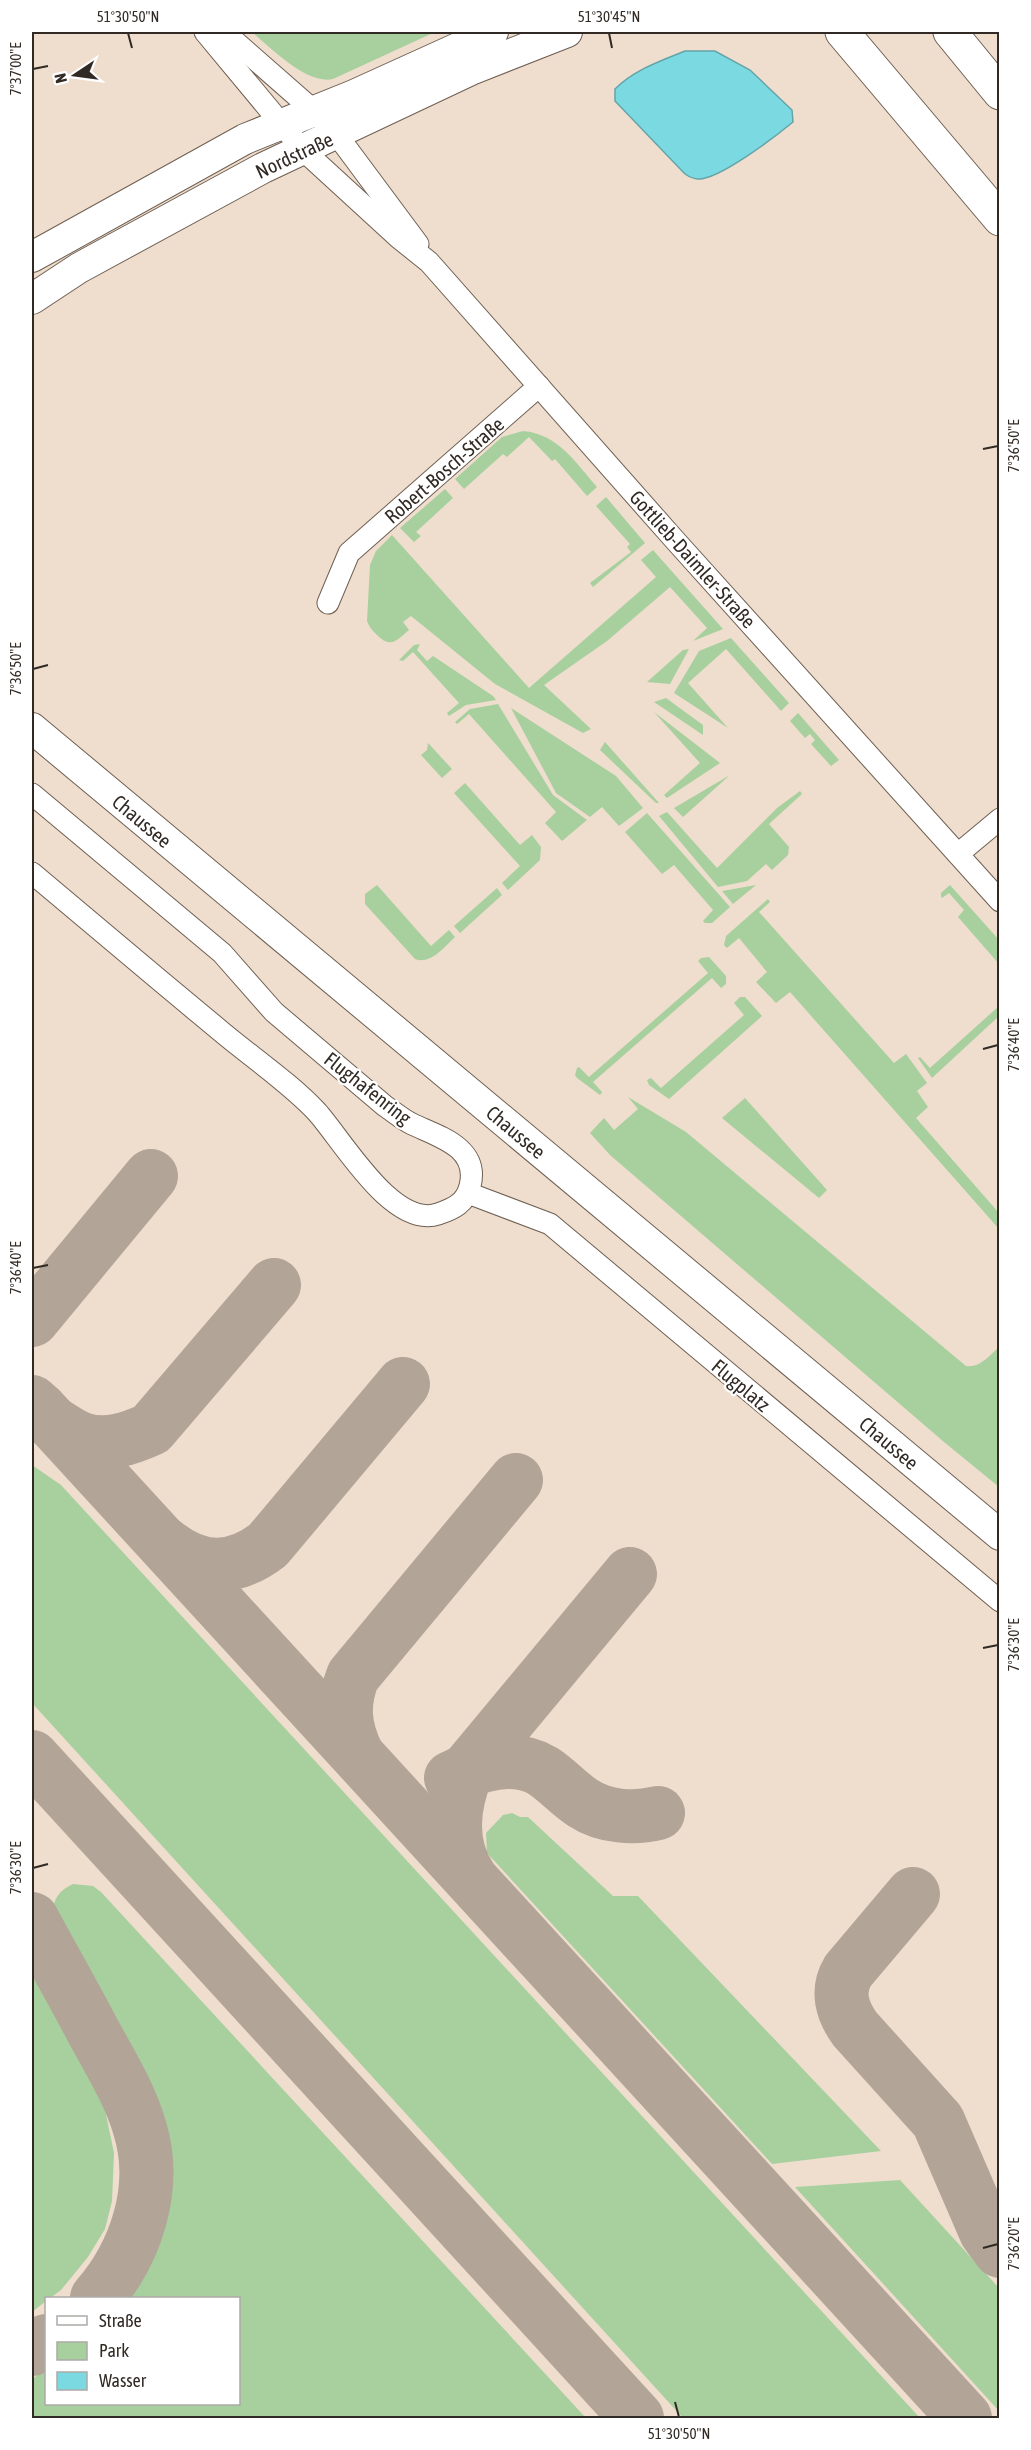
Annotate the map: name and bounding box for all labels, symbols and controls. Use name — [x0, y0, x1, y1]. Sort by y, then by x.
text: 51°30'50"N — [97, 8, 159, 25]
text: 51°30'45"N — [578, 8, 640, 25]
text: 7°37'00"E — [7, 42, 24, 96]
north arrow — [45, 45, 105, 105]
text: N — [51, 72, 70, 85]
street label: Nordstraße — [252, 127, 336, 183]
street label: Robert-Bosch-Straße — [380, 412, 508, 528]
text: 7°36'50"E — [1005, 419, 1022, 473]
street label: Gottlieb-Daimler-Straße — [625, 486, 761, 632]
text: 7°36'50"E — [7, 642, 24, 696]
street label: Chaussee — [108, 790, 176, 852]
text: 7°36'40"E — [1005, 1018, 1022, 1072]
street label: Flughafenring — [320, 1047, 416, 1129]
street label: Chaussee — [482, 1101, 550, 1163]
text: 7°36'40"E — [7, 1241, 24, 1295]
street label: Flugplatz — [707, 1354, 775, 1416]
street label: Chaussee — [855, 1412, 923, 1474]
text: 7°36'30"E — [1005, 1618, 1022, 1672]
text: 7°36'30"E — [7, 1841, 24, 1895]
text: 7°36'20"E — [1005, 2217, 1022, 2271]
legend — [45, 2297, 240, 2405]
text: Straße — [99, 2310, 142, 2331]
text: Park — [99, 2340, 129, 2361]
text: Wasser — [99, 2370, 147, 2391]
text: 51°30'50"N — [648, 2425, 710, 2442]

